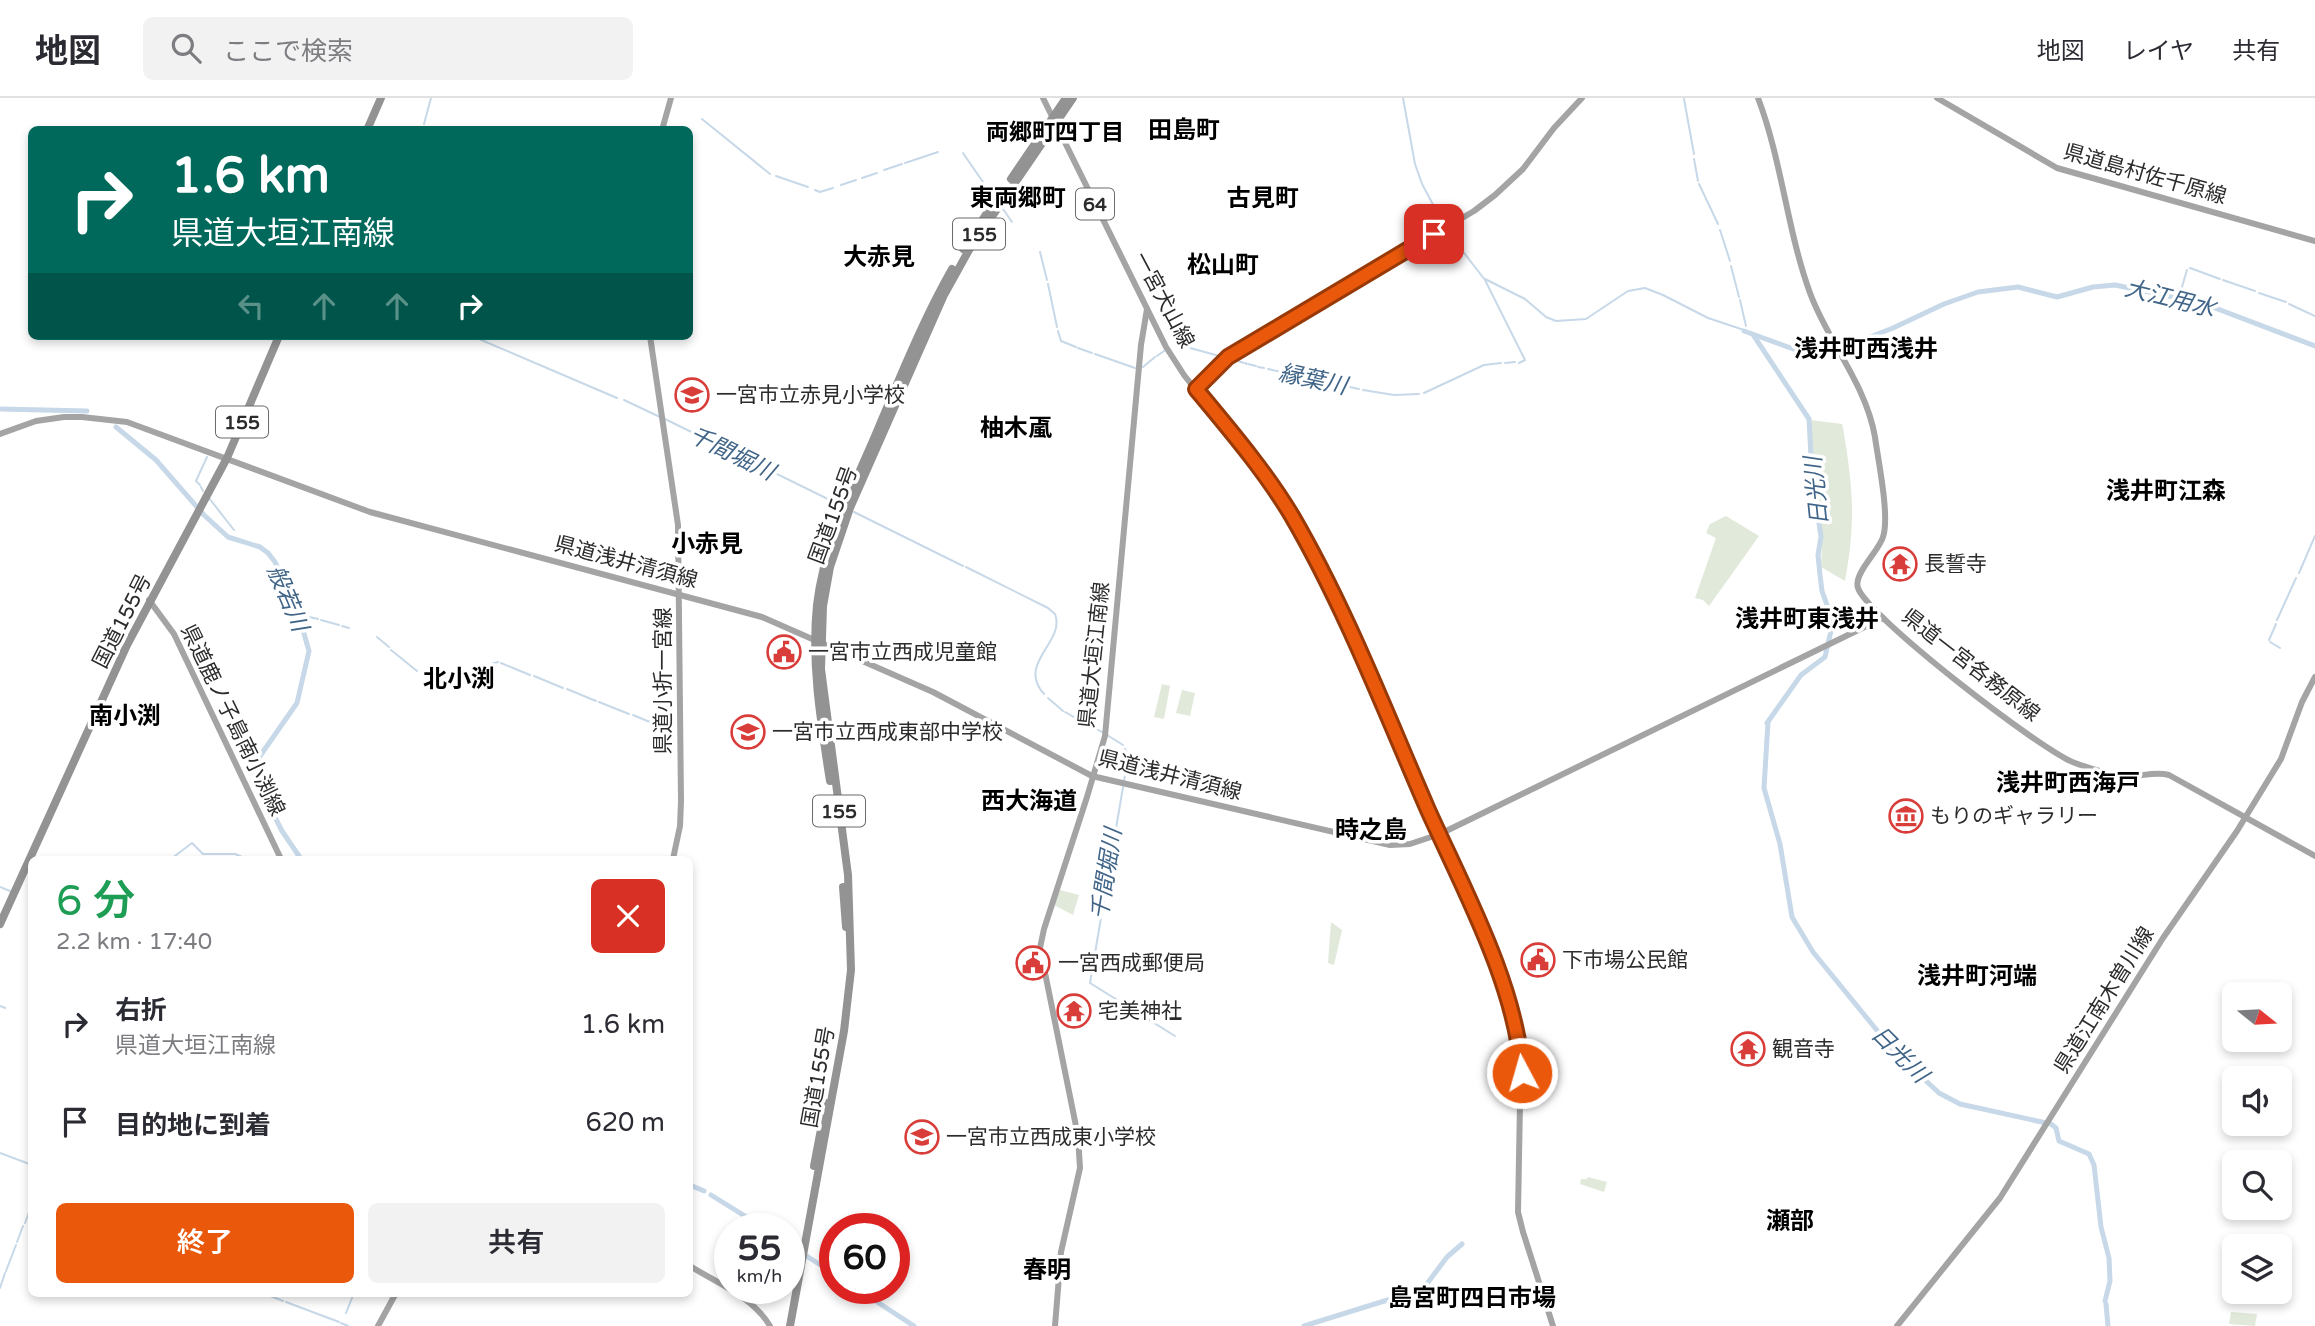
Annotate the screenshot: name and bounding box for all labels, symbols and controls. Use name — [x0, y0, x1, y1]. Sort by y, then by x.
search box — [143, 17, 633, 80]
icon: search — [167, 29, 205, 67]
text: 地図 — [35, 32, 101, 71]
text: ここで検索 — [223, 36, 353, 67]
text: 地図 — [2037, 37, 2085, 66]
text: レイヤ — [2123, 37, 2194, 66]
text: 共有 — [2232, 37, 2280, 66]
district label: 田島町 — [1148, 116, 1220, 145]
district label: 両郷町四丁目 — [986, 119, 1124, 147]
street label: 県道島村佐千原線 — [2061, 139, 2229, 210]
text: 1.6 km — [171, 147, 330, 206]
icon: right — [56, 154, 147, 245]
district label: 東両郷町 — [970, 184, 1066, 213]
district label: 古見町 — [1227, 184, 1299, 213]
road number: 64 — [1076, 188, 1114, 220]
pin — [1404, 204, 1464, 264]
text: 県道大垣江南線 — [171, 215, 395, 253]
icon: arrive — [1415, 215, 1453, 253]
road number: 155 — [953, 218, 1005, 250]
district label: 大赤見 — [843, 243, 915, 272]
street label: 一宮犬山線 — [1128, 248, 1199, 352]
district label: 松山町 — [1187, 251, 1259, 280]
water label: 大江用水 — [2122, 274, 2221, 324]
icon: left — [232, 287, 270, 325]
icon: ahead — [305, 287, 343, 325]
icon: ahead — [378, 287, 416, 325]
icon: right — [451, 287, 489, 325]
district label: 浅井町西浅井 — [1794, 335, 1938, 364]
water label: 縁葉川 — [1276, 359, 1352, 401]
school or university icon: 一宮市立赤見小学校 — [673, 376, 711, 414]
place label: 一宮市立赤見小学校 — [716, 383, 905, 408]
road number: 155 — [216, 406, 268, 438]
district label: 柚木颪 — [980, 414, 1052, 443]
water label: 千間堀川 — [684, 421, 782, 488]
water label: 日光川 — [1799, 452, 1835, 527]
street label: 国道155号 — [804, 463, 863, 568]
district label: 浅井町江森 — [2106, 477, 2226, 506]
district label: 小赤見 — [671, 530, 743, 559]
street label: 県道浅井清須線 — [552, 531, 700, 594]
temple icon: 長誓寺 — [1881, 545, 1919, 583]
place label: 長誓寺 — [1924, 552, 1987, 577]
water label: 般若川 — [261, 561, 315, 638]
street label: 国道155号 — [88, 570, 157, 673]
street label: 県道大垣江南線 — [1074, 581, 1115, 729]
street label: 県道一宮各務原線 — [1897, 604, 2045, 727]
district label: 浅井町東浅井 — [1735, 605, 1879, 634]
street label: 県道小折一宮線 — [651, 608, 676, 755]
street label: 県道鹿ノ子島南小渕線 — [175, 620, 290, 820]
public building icon: 一宮市立西成児童館 — [765, 633, 803, 671]
place label: 一宮市立西成児童館 — [808, 640, 997, 665]
district label: 北小渕 — [423, 665, 495, 694]
district label: 南小渕 — [89, 702, 161, 731]
school or university icon: 一宮市立西成東部中学校 — [729, 713, 767, 751]
place label: 一宮市立西成東部中学校 — [772, 720, 1003, 745]
street label: 県道浅井清須線 — [1096, 746, 1244, 805]
district label: 浅井町西海戸 — [1996, 769, 2140, 798]
district label: 西大海道 — [981, 787, 1077, 816]
road number: 155 — [813, 796, 865, 826]
museum icon: もりのギャラリー — [1887, 797, 1925, 835]
place label: もりのギャラリー — [1930, 804, 2098, 829]
district label: 時之島 — [1335, 816, 1407, 845]
water label: 千間堀川 — [1086, 824, 1128, 922]
text: 6 分 — [56, 876, 135, 927]
button: close — [591, 879, 665, 953]
street label: 県道江南木曽川線 — [2049, 922, 2160, 1078]
text: 2.2 km · 17:40 — [56, 928, 212, 956]
public building icon: 下市場公民館 — [1519, 941, 1557, 979]
public building icon: 一宮西成郵便局 — [1014, 944, 1052, 982]
place label: 下市場公民館 — [1562, 948, 1688, 973]
place label: 一宮西成郵便局 — [1058, 951, 1205, 976]
district label: 浅井町河端 — [1917, 962, 2037, 991]
north arrow — [2222, 982, 2292, 1052]
map controls — [2222, 982, 2292, 1304]
temple icon: 宅美神社 — [1055, 992, 1093, 1030]
text: 右折 — [115, 995, 167, 1026]
place label: 宅美神社 — [1098, 999, 1182, 1024]
icon: right — [56, 1005, 94, 1043]
text: 1.6 km — [581, 1009, 665, 1040]
water label: 日光川 — [1865, 1020, 1936, 1091]
street label: 国道155号 — [797, 1024, 840, 1130]
temple icon: 観音寺 — [1729, 1030, 1767, 1068]
text: 県道大垣江南線 — [115, 1032, 276, 1060]
position arrow — [1485, 1036, 1559, 1110]
place label: 観音寺 — [1772, 1037, 1835, 1062]
button: sound — [2222, 1066, 2292, 1136]
icon: arrive — [56, 1103, 94, 1141]
text: 620 m — [585, 1107, 665, 1138]
text: 目的地に到着 — [115, 1110, 271, 1141]
school or university icon: 一宮市立西成東小学校 — [903, 1118, 941, 1156]
place label: 一宮市立西成東小学校 — [946, 1125, 1156, 1150]
button: search — [2222, 1150, 2292, 1220]
button: 終了 — [56, 1203, 354, 1283]
button: 共有 — [368, 1203, 665, 1283]
district label: 瀬部 — [1766, 1207, 1814, 1236]
speed limit sign: 60 — [819, 1213, 910, 1304]
text: 55 — [738, 1228, 781, 1270]
button: layers — [2222, 1234, 2292, 1304]
district label: 春明 — [1023, 1256, 1071, 1285]
text: km/h — [737, 1265, 782, 1287]
district label: 島宮町四日市場 — [1388, 1284, 1556, 1313]

